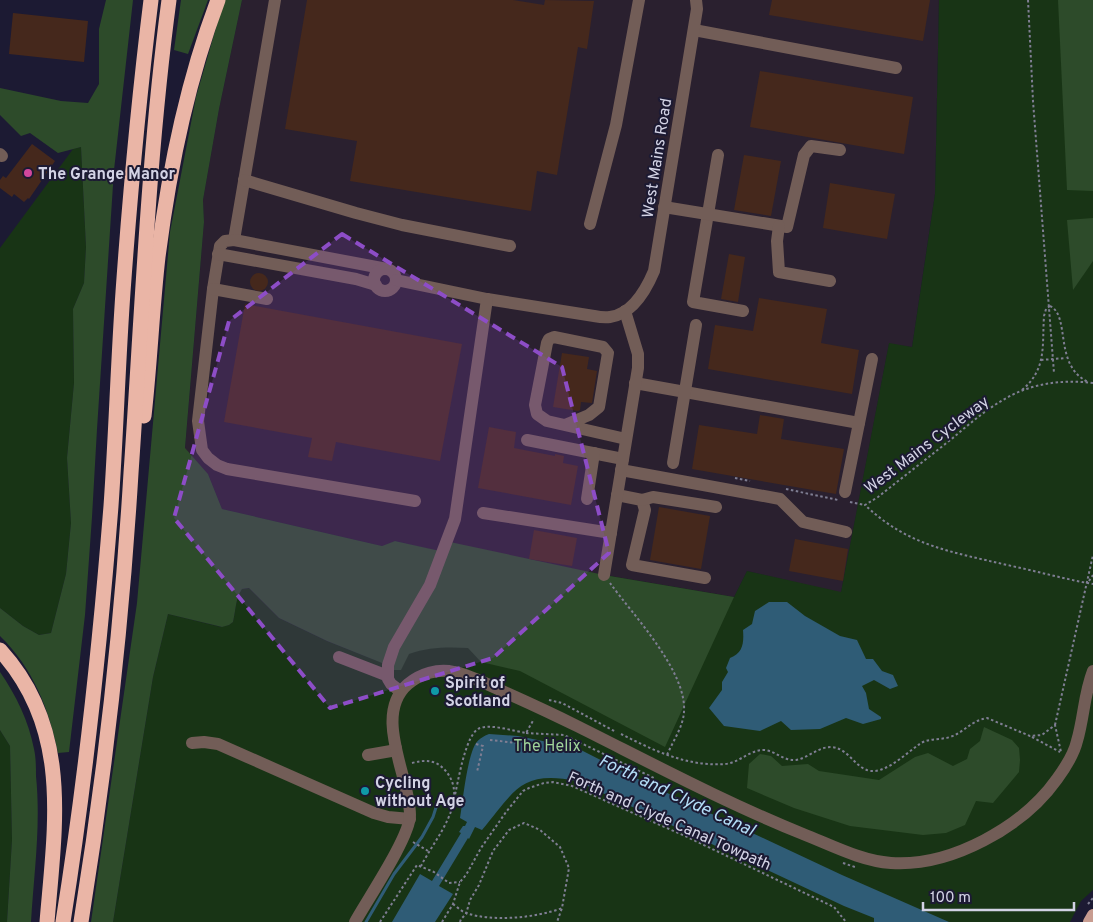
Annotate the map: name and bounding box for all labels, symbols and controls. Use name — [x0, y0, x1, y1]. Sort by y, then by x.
street label: West Mains Road — [639, 97, 677, 220]
place label: The Grange Manor — [38, 165, 175, 185]
marker: The Grange Manor — [22, 167, 34, 179]
street label: West Mains Cycleway — [861, 392, 994, 499]
place label: Spirit of Scotland — [445, 674, 510, 712]
marker: Spirit of Scotland — [429, 685, 441, 697]
park label: The Helix — [513, 737, 581, 757]
water label: Forth and Clyde Canal — [595, 750, 759, 843]
street label: Forth and Clyde Canal Towpath — [564, 768, 774, 876]
place label: Cycling without Age — [375, 774, 465, 812]
marker: Cycling without Age — [359, 785, 371, 797]
scale bar — [923, 880, 1074, 912]
text: 100 m — [930, 889, 971, 908]

